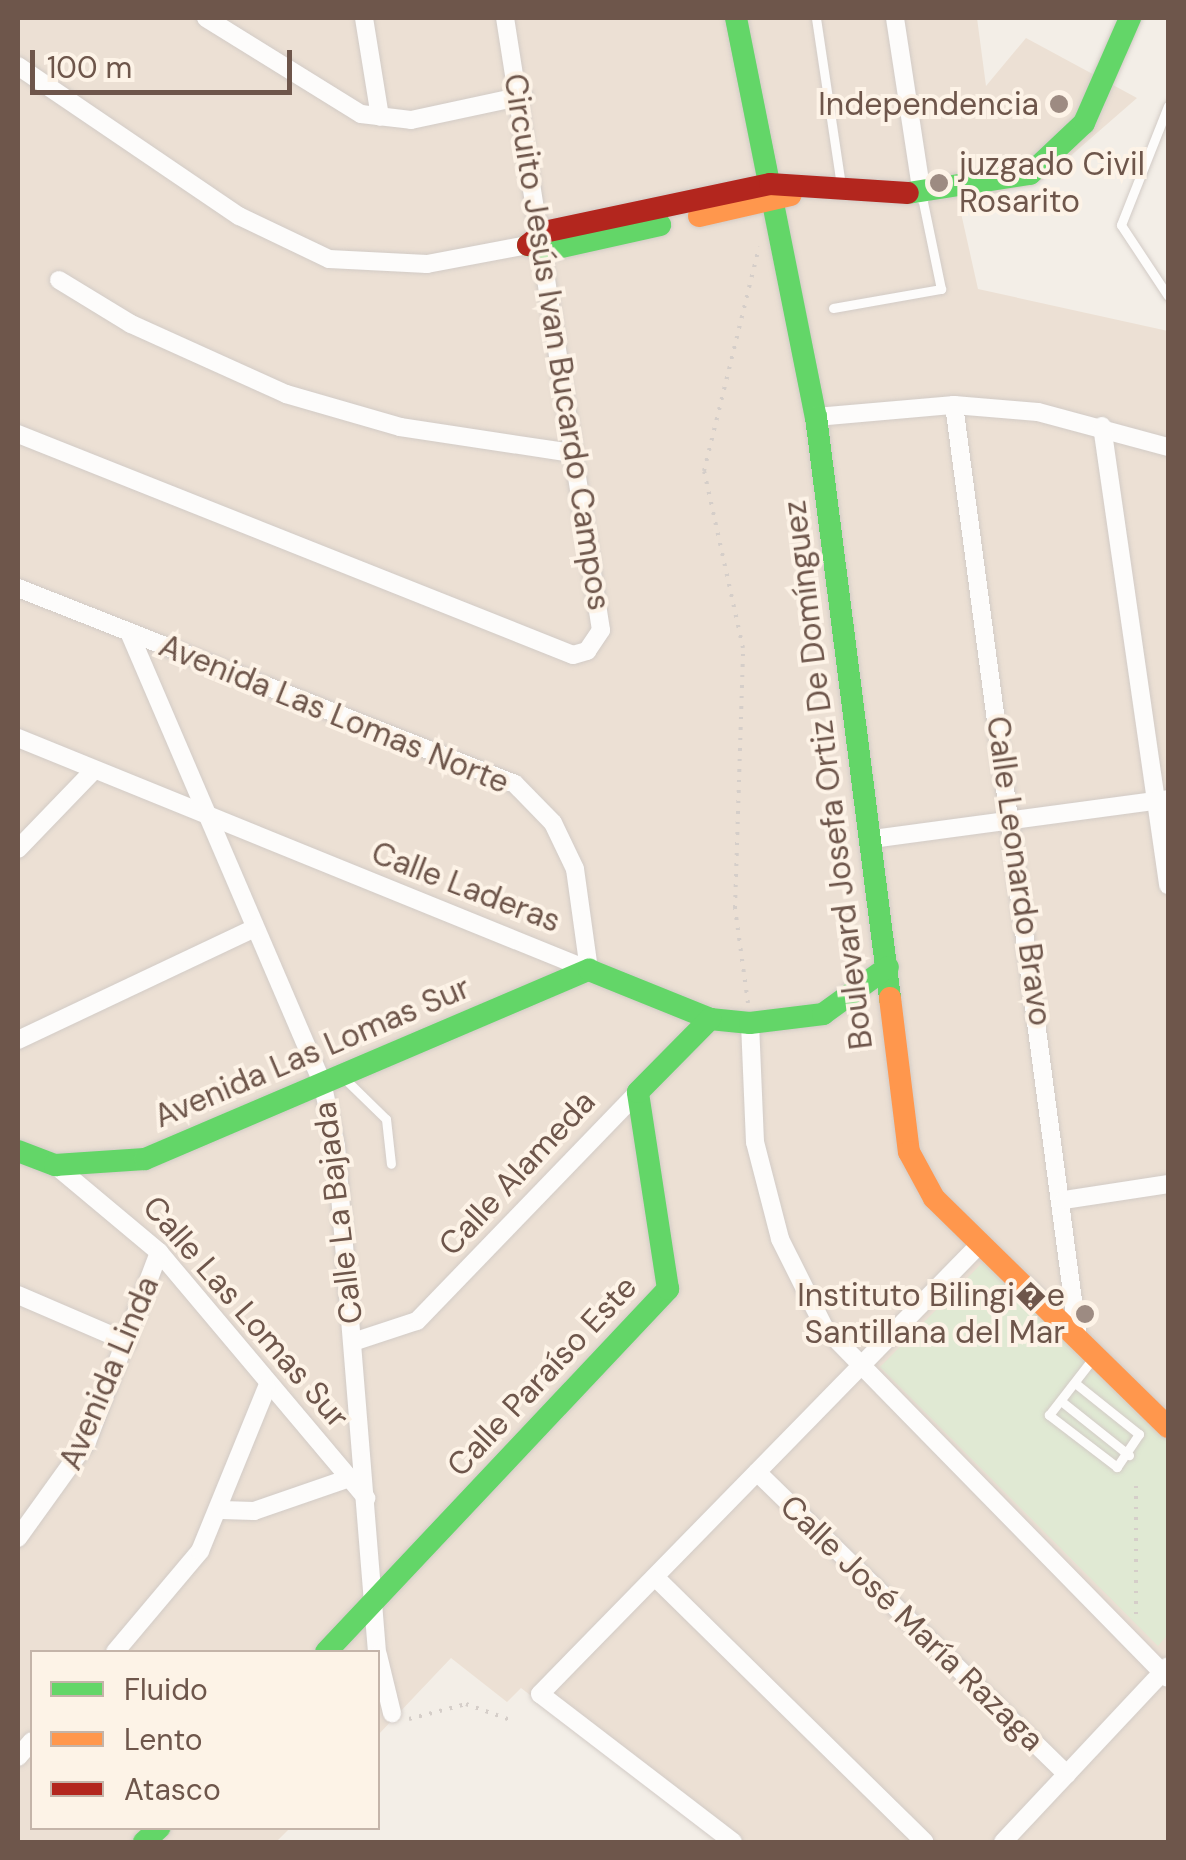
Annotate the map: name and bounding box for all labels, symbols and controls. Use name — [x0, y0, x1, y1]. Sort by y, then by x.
scale bar — [35, 30, 298, 92]
text: 100 m — [47, 48, 132, 87]
street label: Circuito Jesús Ivan Bucardo Campos — [496, 71, 618, 613]
place label: Independencia — [818, 85, 1039, 123]
marker: Independencia — [1048, 93, 1070, 115]
place label: juzgado Civil Rosarito — [959, 146, 1145, 221]
marker: juzgado Civil Rosarito — [928, 172, 950, 194]
street label: Boulevard Josefa Ortiz De Domínguez — [775, 498, 881, 1052]
street label: Avenida Las Lomas Norte — [154, 626, 514, 802]
street label: Calle Leonardo Bravo — [978, 714, 1060, 1028]
street label: Calle Laderas — [366, 833, 566, 941]
street label: Avenida Las Lomas Sur — [148, 968, 476, 1136]
street label: Calle Alameda — [431, 1083, 603, 1263]
street label: Calle La Bajada — [305, 1100, 371, 1326]
street label: Calle Las Lomas Sur — [135, 1188, 357, 1436]
street label: Calle Paraíso Este — [439, 1268, 645, 1484]
street label: Avenida Linda — [51, 1271, 167, 1475]
place label: Instituto Bilingi�e Santillana del Mar — [797, 1277, 1065, 1352]
marker: Instituto Bilingi�e Santillana del Mar — [1074, 1303, 1096, 1325]
street label: Calle José María Razaga — [772, 1487, 1052, 1759]
legend — [30, 1650, 380, 1830]
text: Fluido — [124, 1670, 208, 1709]
text: Lento — [124, 1720, 203, 1759]
text: Atasco — [124, 1770, 221, 1809]

